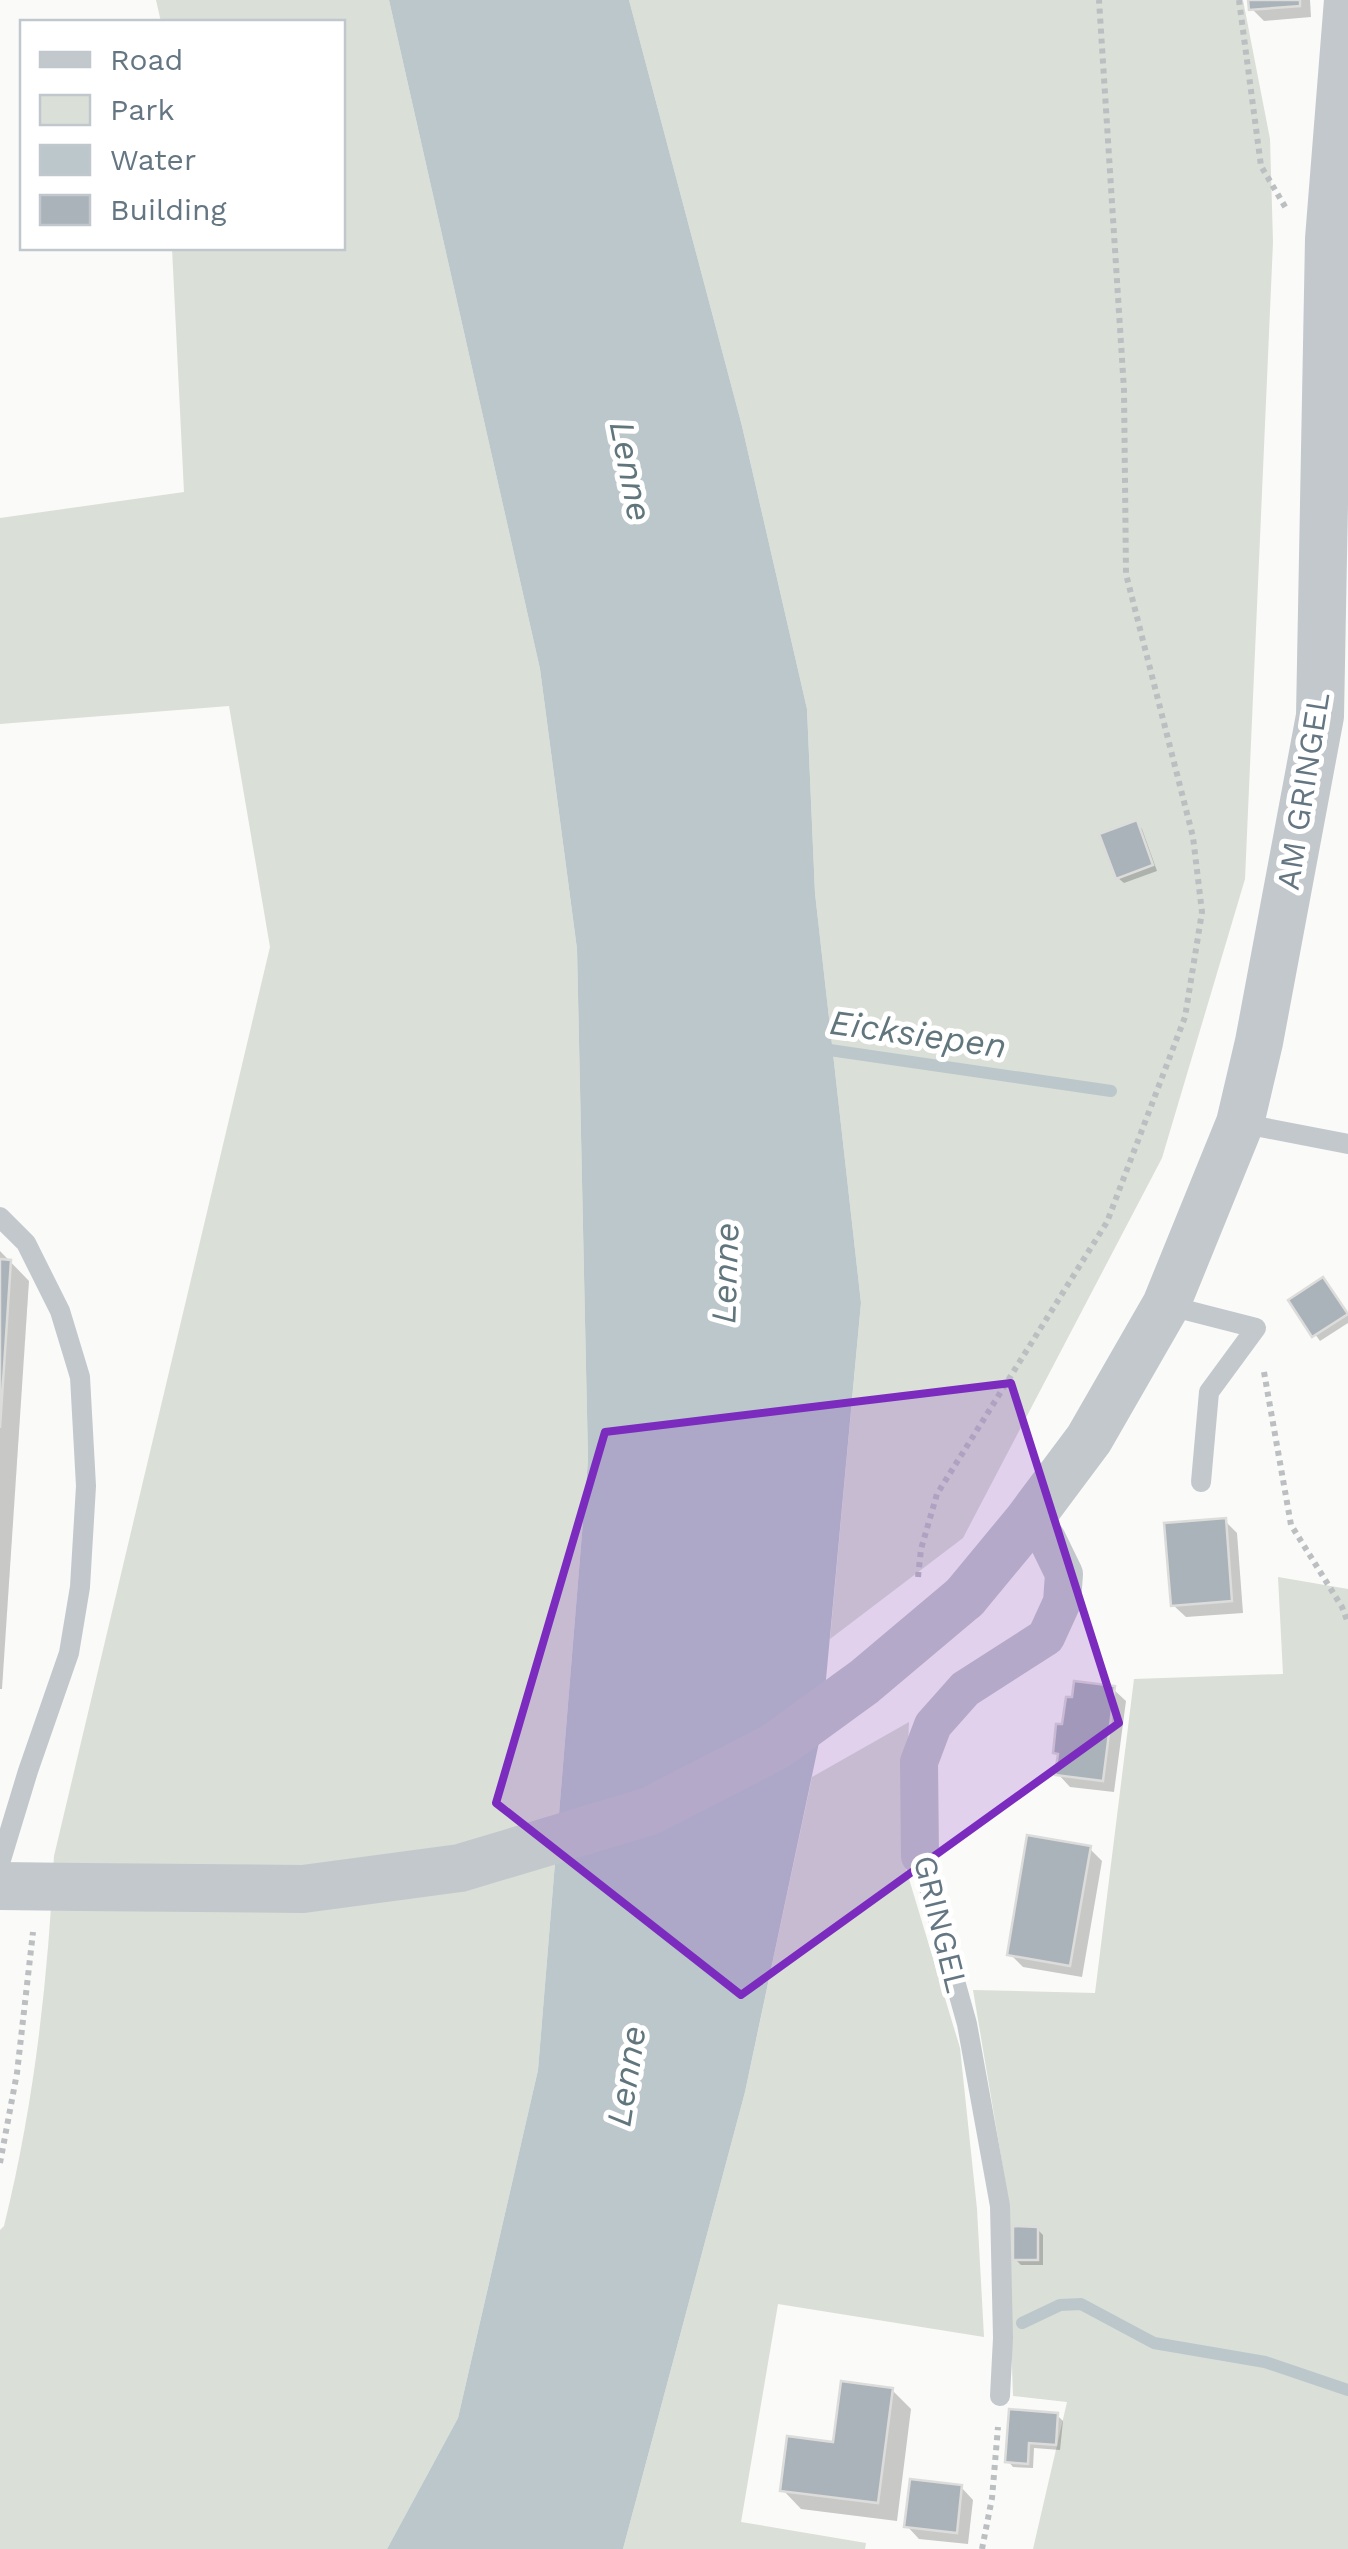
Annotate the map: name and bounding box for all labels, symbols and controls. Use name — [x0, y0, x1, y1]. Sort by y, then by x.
legend — [20, 20, 345, 250]
text: Road — [110, 42, 183, 77]
text: Park — [110, 92, 175, 127]
text: Water — [110, 142, 196, 177]
text: Building — [110, 192, 227, 227]
water label: Lenne — [601, 417, 661, 525]
street label: AM GRINGEL — [1269, 690, 1337, 892]
water label: Eicksiepen — [827, 1001, 1009, 1067]
water label: Lenne — [702, 1221, 748, 1325]
street label: GRINGEL — [906, 1851, 976, 1997]
water label: Lenne — [597, 2022, 655, 2130]

